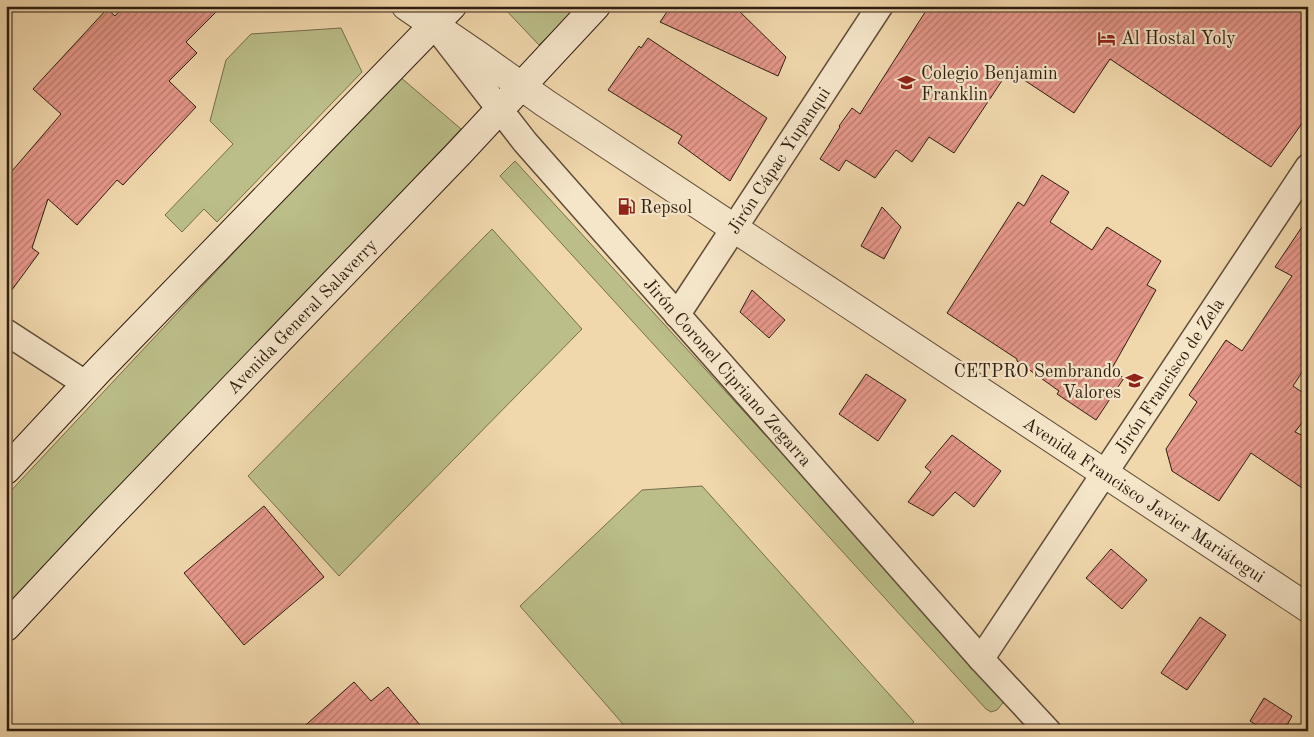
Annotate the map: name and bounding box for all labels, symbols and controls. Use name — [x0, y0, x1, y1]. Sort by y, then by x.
hotel icon: Al Hostal Yoly — [1097, 28, 1117, 48]
place label: Al Hostal Yoly — [1121, 30, 1236, 48]
place label: Colegio Benjamin Franklin — [921, 65, 1058, 104]
school or university icon: Colegio Benjamin Franklin — [897, 73, 917, 93]
street label: Jirón Cápac Yupanqui — [725, 84, 834, 238]
fuel station icon: Repsol — [616, 197, 636, 217]
place label: Repsol — [640, 199, 692, 217]
street label: Avenida General Salaverry — [224, 236, 381, 398]
street label: Jirón Coronel Cipriano Zegarra — [639, 275, 815, 470]
street label: Jirón Francisco de Zela — [1112, 295, 1228, 458]
place label: CETPRO Sembrando Valores — [954, 363, 1121, 402]
school or university icon: CETPRO Sembrando Valores — [1125, 371, 1145, 391]
street label: Avenida Francisco Javier Mariátegui — [1020, 414, 1268, 587]

